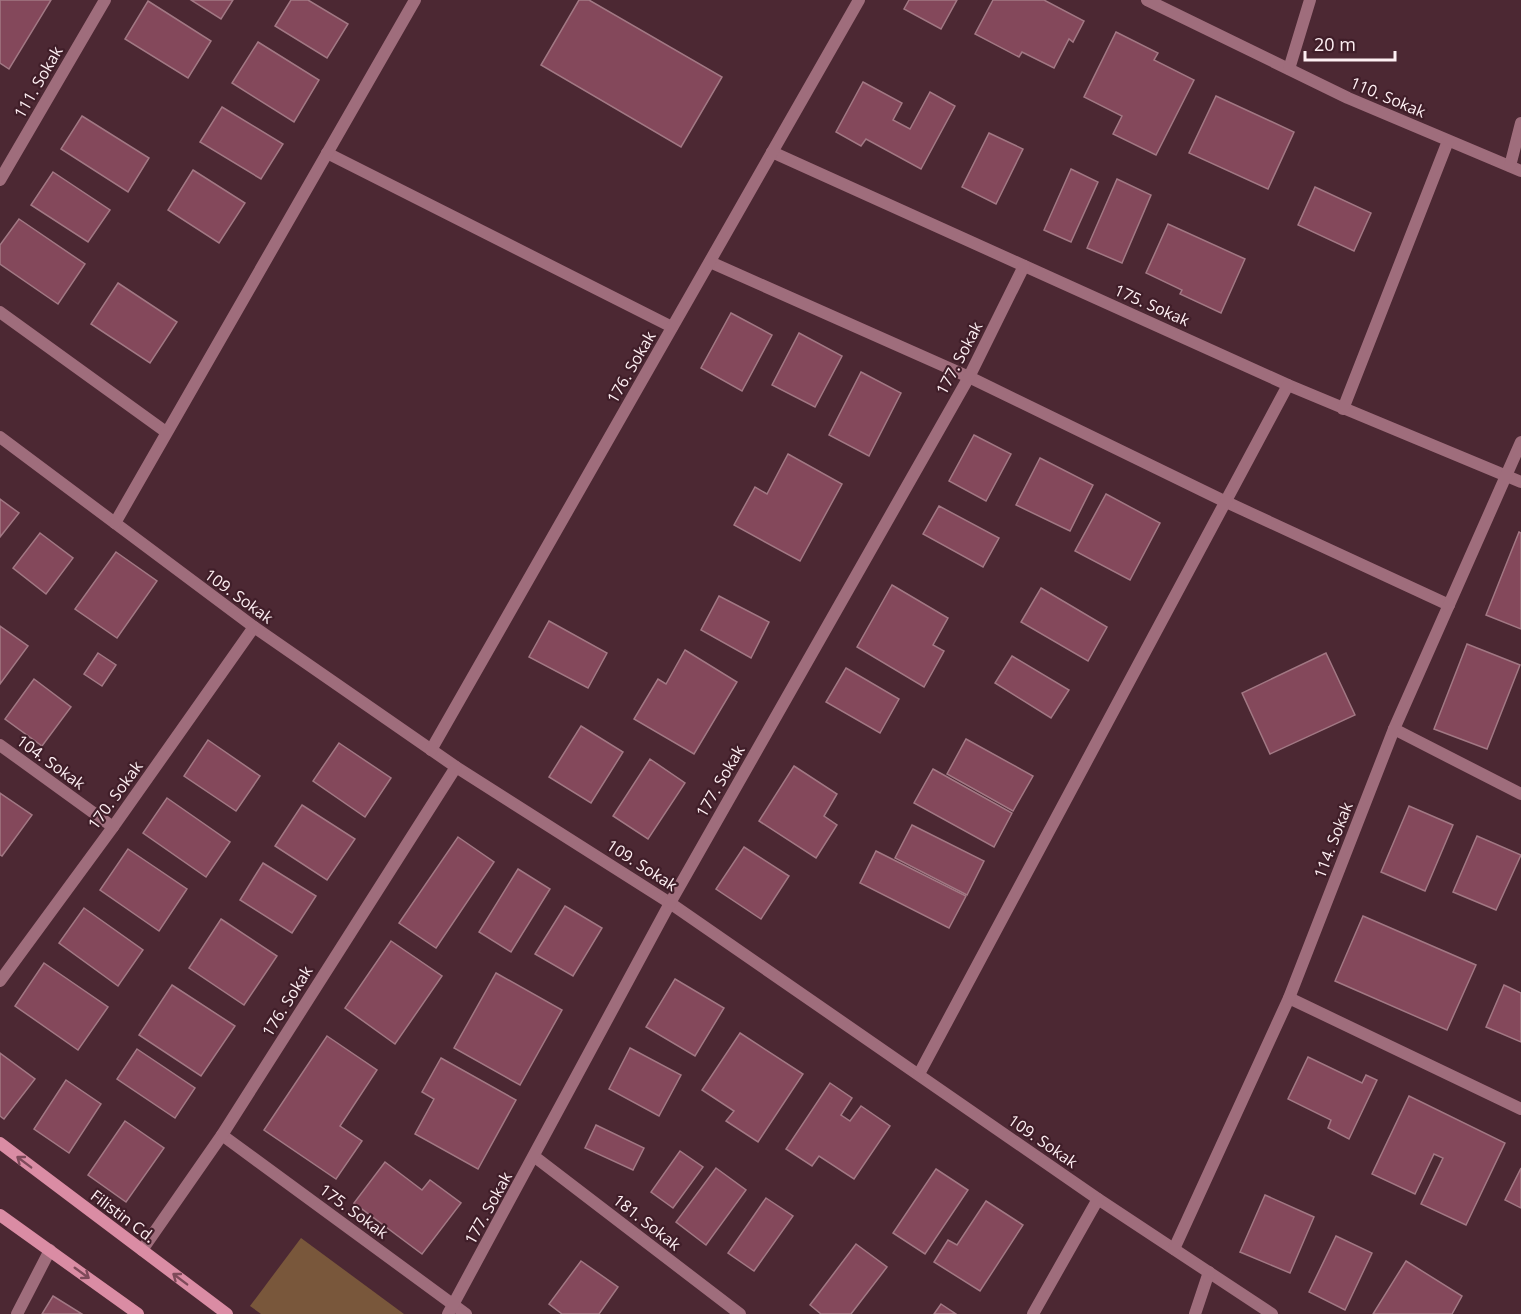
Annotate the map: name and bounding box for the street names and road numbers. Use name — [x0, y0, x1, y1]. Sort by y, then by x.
street label: 111. Sokak — [8, 41, 68, 122]
street label: 110. Sokak — [1347, 71, 1430, 123]
street label: 175. Sokak — [1111, 279, 1194, 332]
street label: 177. Sokak — [931, 317, 988, 398]
street label: 176. Sokak — [601, 326, 661, 407]
street label: 109. Sokak — [200, 564, 278, 629]
street label: 104. Sokak — [12, 730, 90, 795]
street label: 177. Sokak — [690, 740, 750, 821]
street label: 170. Sokak — [83, 756, 148, 834]
street label: 114. Sokak — [1308, 798, 1358, 881]
street label: 109. Sokak — [603, 834, 682, 896]
street label: 176. Sokak — [256, 961, 318, 1041]
street label: 109. Sokak — [1004, 1109, 1083, 1173]
street label: 177. Sokak — [459, 1167, 517, 1248]
street label: 175. Sokak — [315, 1179, 393, 1244]
street label: Filistin Cd. — [86, 1184, 160, 1248]
street label: 181. Sokak — [609, 1189, 686, 1256]

